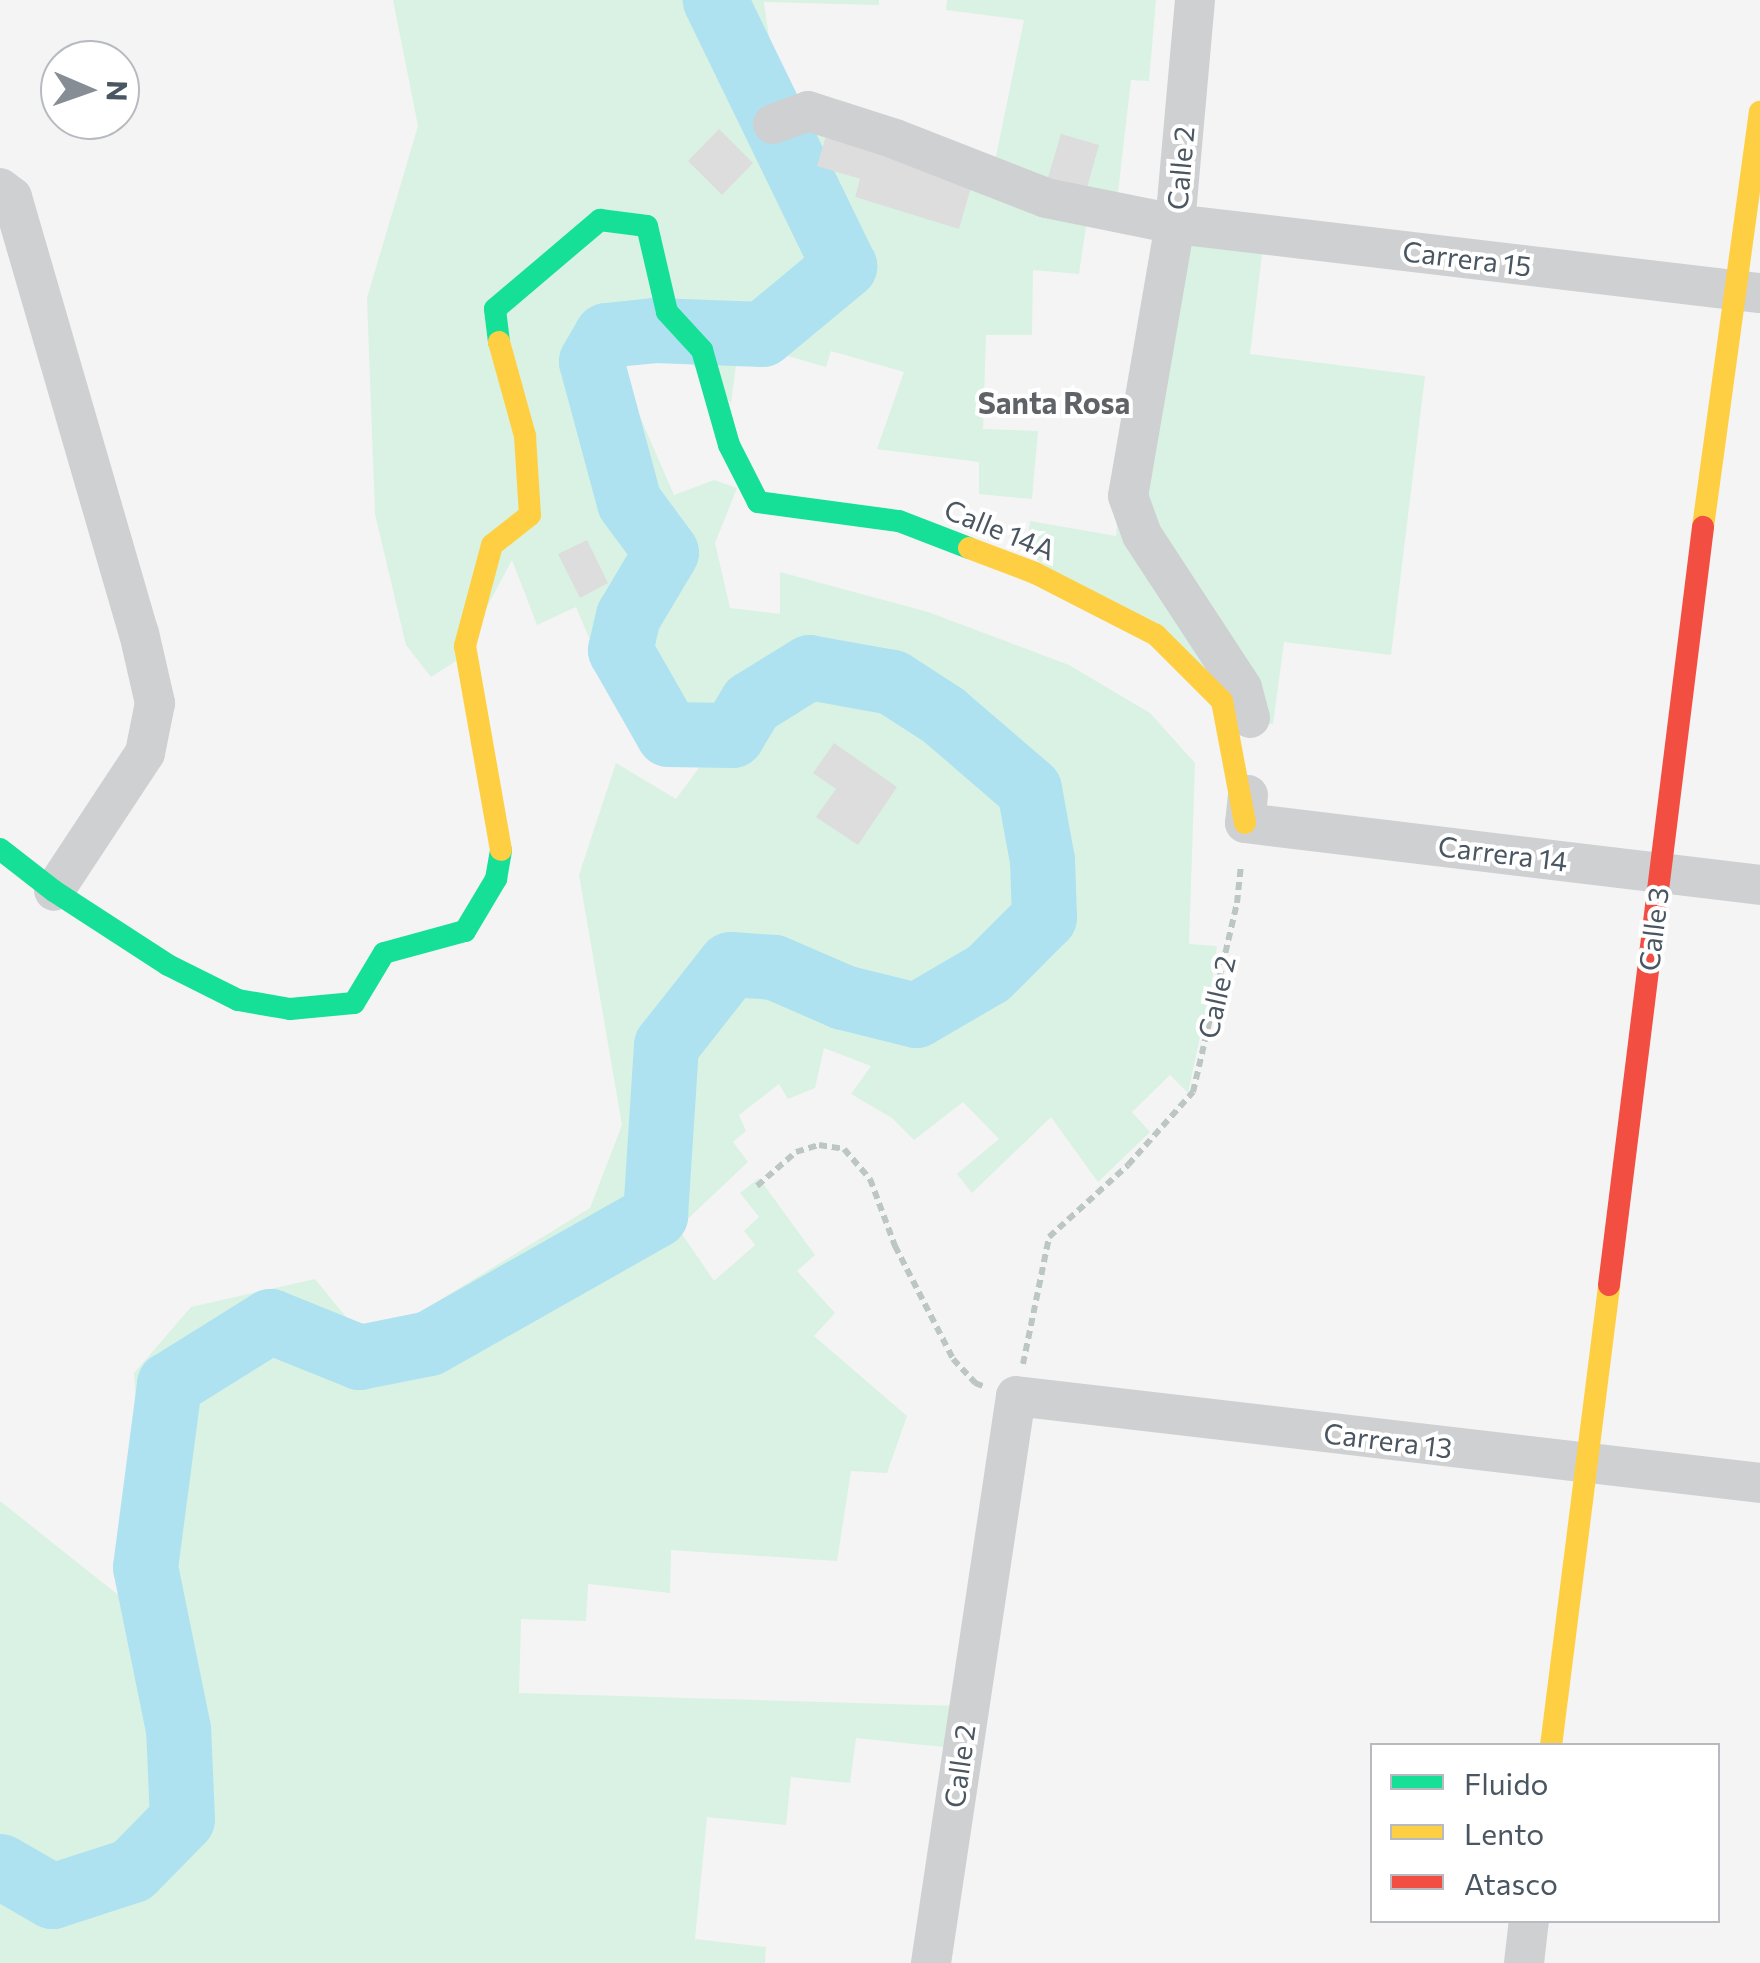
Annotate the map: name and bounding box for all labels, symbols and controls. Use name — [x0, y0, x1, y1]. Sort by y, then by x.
north arrow — [40, 40, 140, 140]
text: N — [101, 80, 135, 102]
street label: Calle 2 — [1160, 125, 1200, 211]
street label: Carrera 15 — [1401, 233, 1533, 283]
district label: Santa Rosa — [978, 384, 1130, 420]
street label: Calle 14A — [940, 492, 1060, 566]
street label: Carrera 14 — [1436, 828, 1570, 878]
street label: Calle 3 — [1631, 885, 1675, 973]
street label: Calle 2 — [1190, 952, 1242, 1042]
street label: Carrera 13 — [1322, 1415, 1454, 1465]
street label: Calle 2 — [937, 1722, 981, 1810]
legend — [1370, 1743, 1720, 1923]
text: Fluido — [1464, 1764, 1549, 1801]
text: Lento — [1464, 1814, 1544, 1851]
text: Atasco — [1464, 1864, 1558, 1901]

